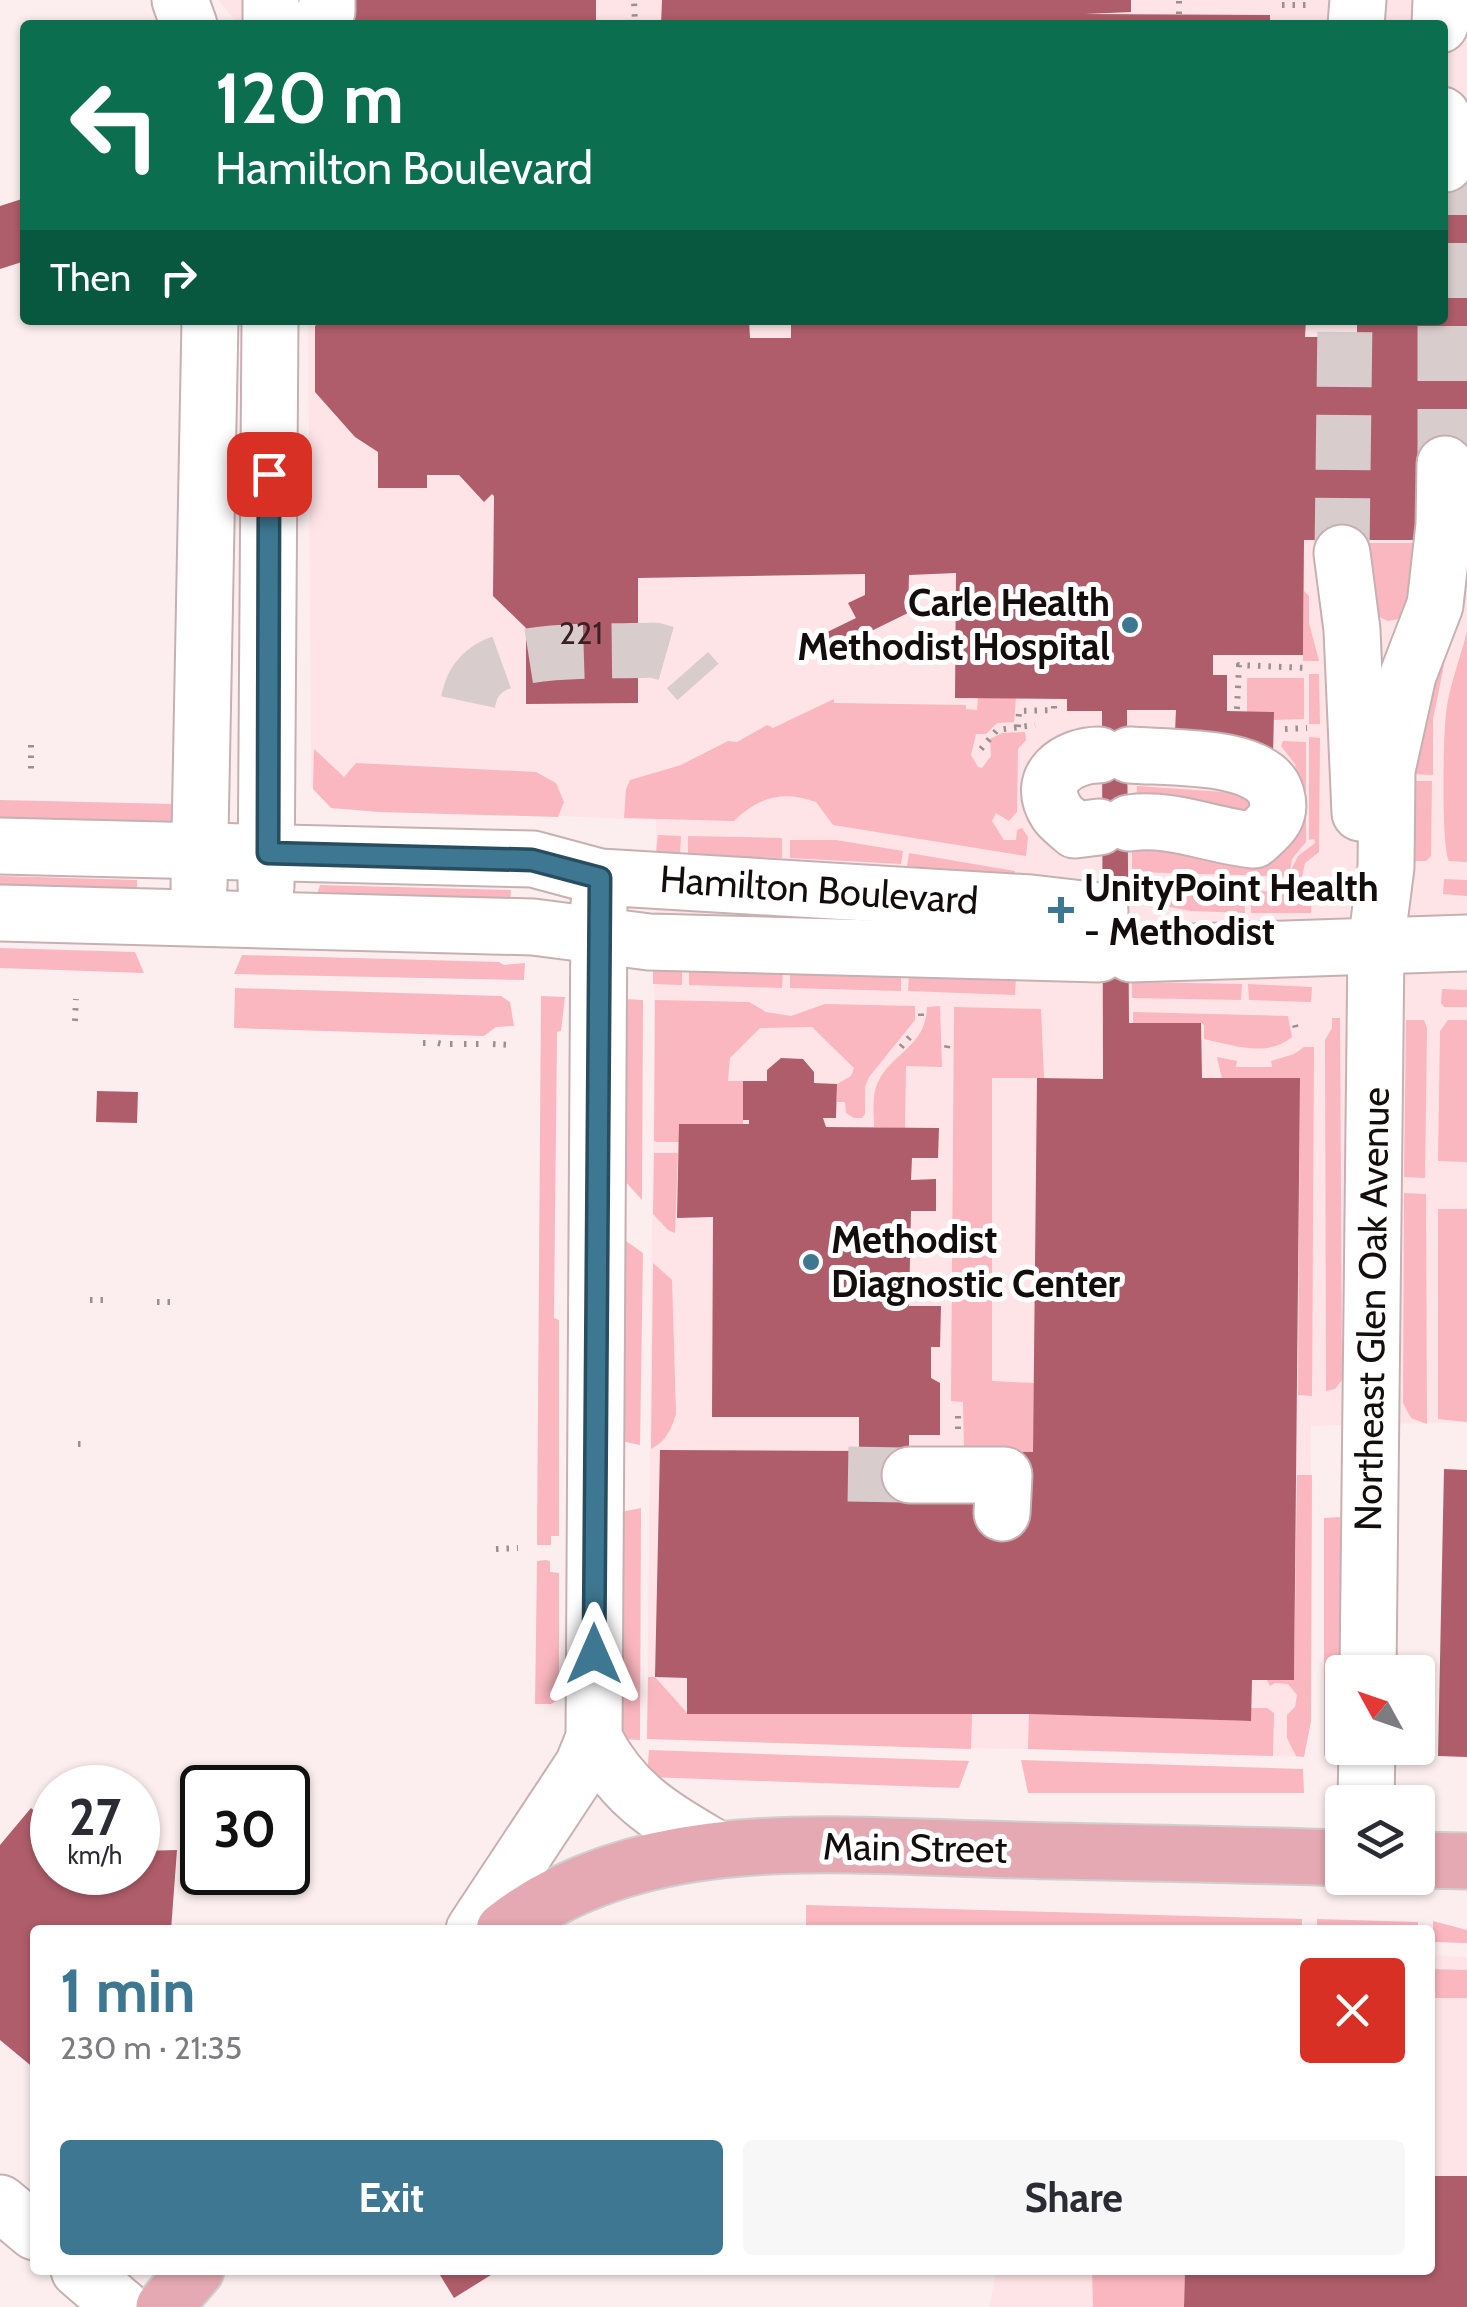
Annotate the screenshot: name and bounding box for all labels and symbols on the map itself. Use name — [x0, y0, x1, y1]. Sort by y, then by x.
pin — [227, 432, 312, 517]
place label: Carle Health Methodist Hospital — [797, 579, 1110, 670]
house number: 221 — [559, 613, 603, 652]
marker: Carle Health Methodist Hospital — [1119, 614, 1141, 636]
street label: Hamilton Boulevard — [658, 855, 980, 924]
place label: UnityPoint Health - Methodist — [1084, 864, 1379, 955]
marker: UnityPoint Health - Methodist — [1048, 897, 1074, 923]
street label: Northeast Glen Oak Avenue — [1344, 1087, 1399, 1531]
place label: Methodist Diagnostic Center — [831, 1216, 1121, 1307]
marker: Methodist Diagnostic Center — [800, 1251, 822, 1273]
position arrow — [542, 1602, 646, 1706]
north arrow — [1325, 1655, 1435, 1765]
speed limit sign: 30 — [180, 1765, 310, 1895]
street label: Main Street — [822, 1822, 1008, 1873]

